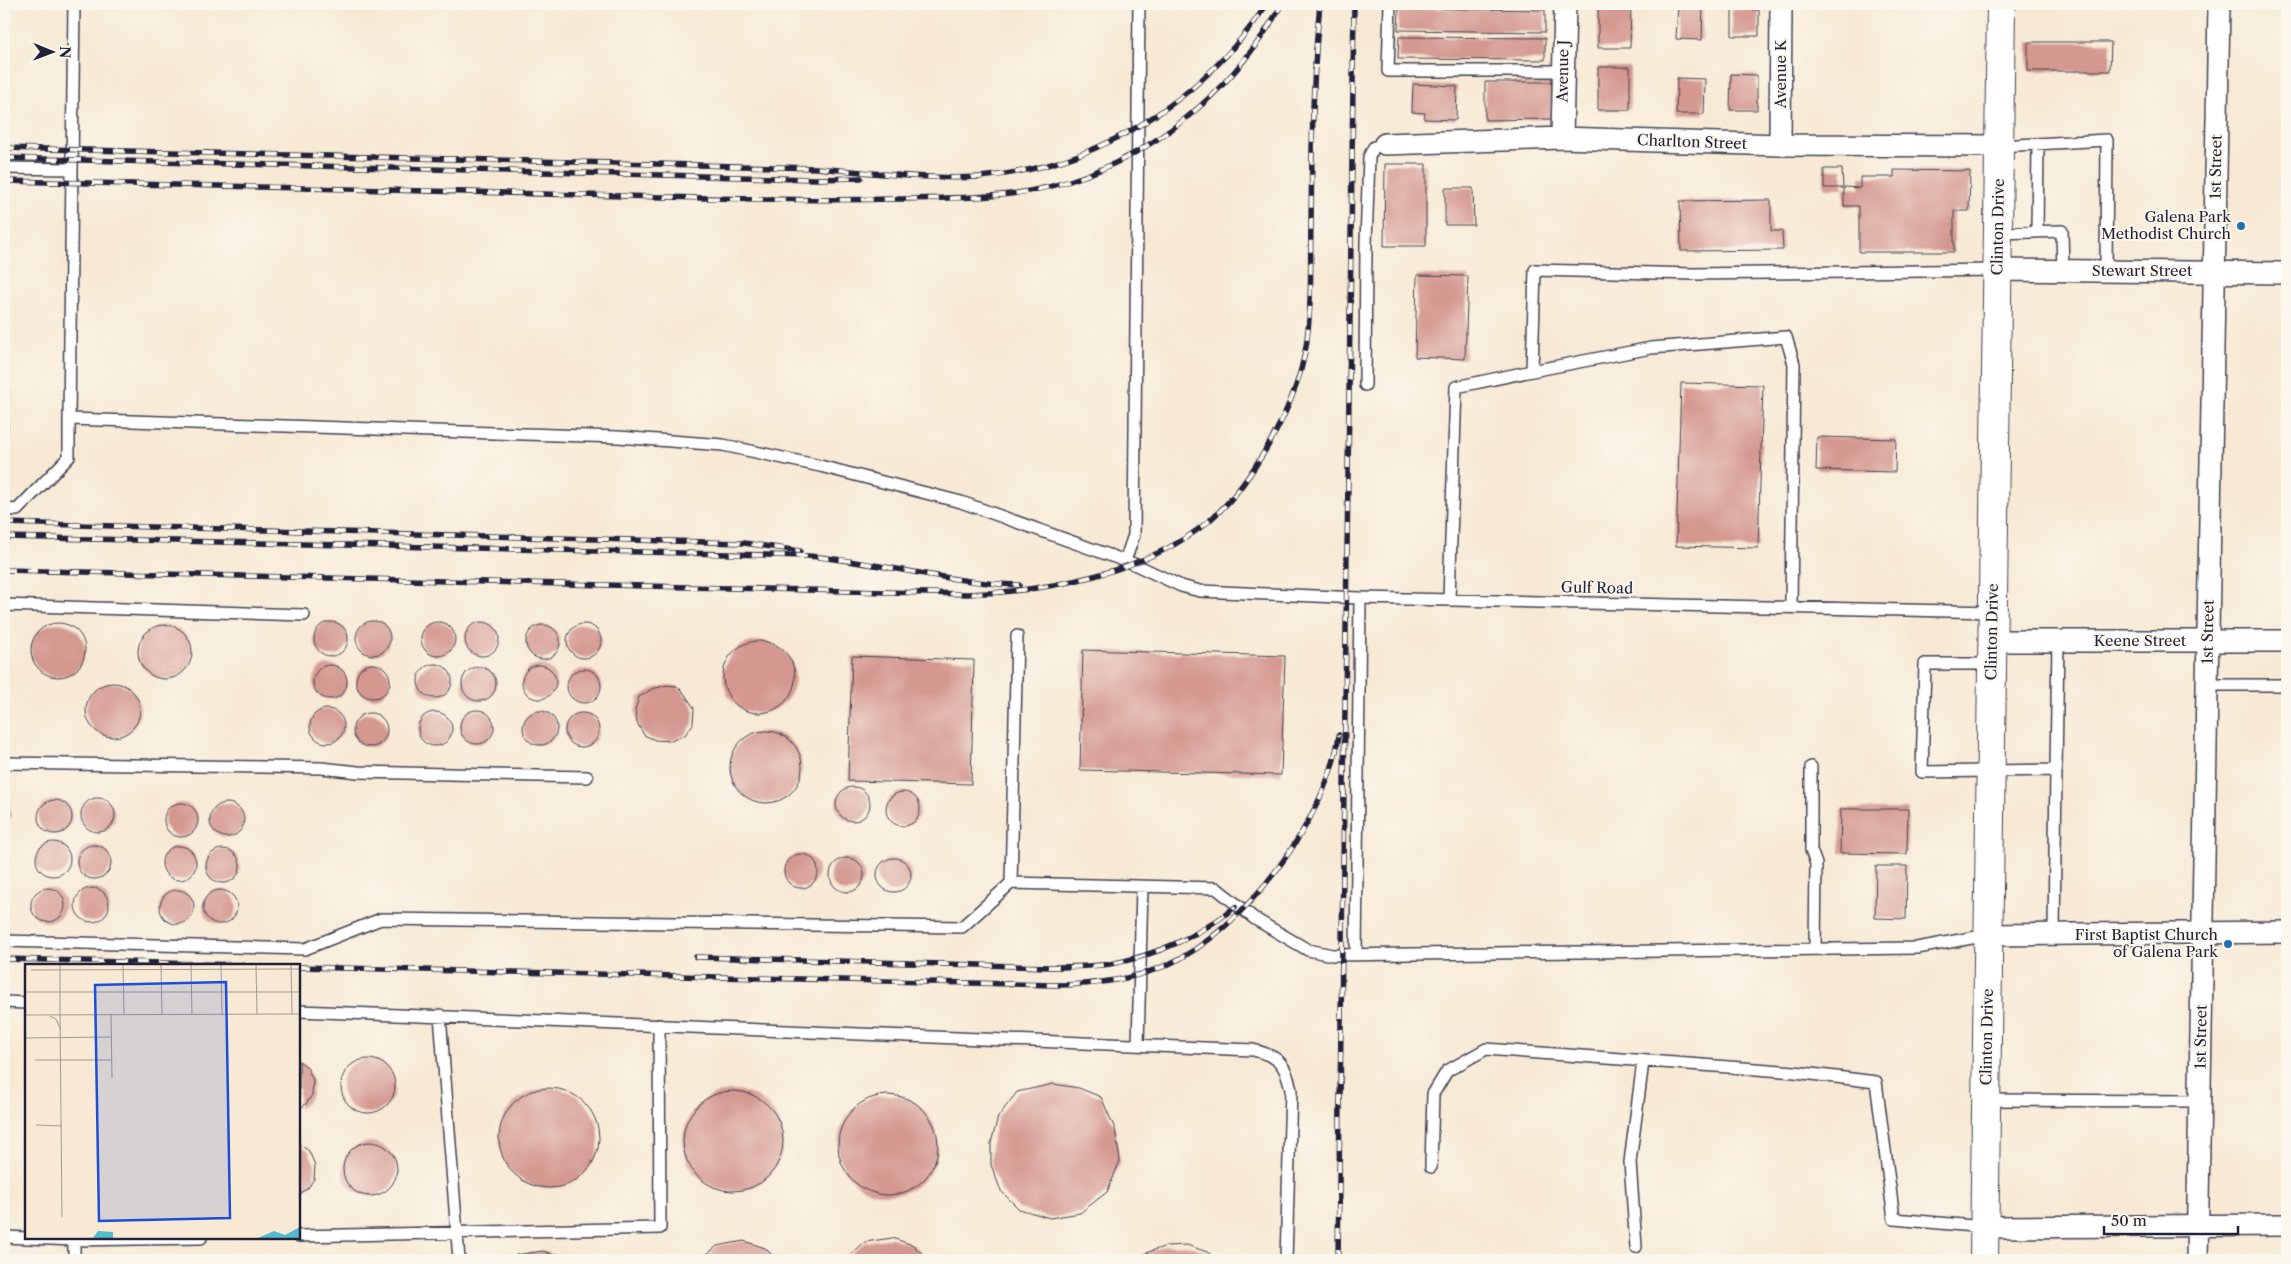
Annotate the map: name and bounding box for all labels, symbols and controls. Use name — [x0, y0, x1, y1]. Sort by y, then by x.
north arrow — [28, 28, 78, 78]
street label: Avenue K — [1771, 38, 1790, 110]
street label: Avenue J — [1552, 39, 1573, 104]
text: N — [56, 46, 74, 58]
street label: Charlton Street — [1637, 130, 1748, 153]
street label: 1st Street — [2205, 134, 2226, 199]
street label: Clinton Drive — [1987, 178, 2008, 276]
place label: Galena Park Methodist Church — [2101, 207, 2232, 243]
marker: Galena Park Methodist Church — [2235, 220, 2247, 232]
street label: Stewart Street — [2092, 261, 2193, 280]
street label: Gulf Road — [1561, 577, 1633, 598]
street label: Clinton Drive — [1981, 583, 2002, 681]
street label: 1st Street — [2197, 599, 2218, 664]
street label: Keene Street — [2094, 631, 2187, 650]
place label: First Baptist Church of Galena Park — [2075, 925, 2219, 961]
marker: First Baptist Church of Galena Park — [2222, 938, 2234, 950]
inset map — [25, 964, 300, 1239]
street label: Clinton Drive — [1976, 988, 1997, 1086]
street label: 1st Street — [2190, 1004, 2211, 1069]
scale bar — [2104, 1204, 2237, 1236]
text: 50 m — [2111, 1211, 2147, 1230]

